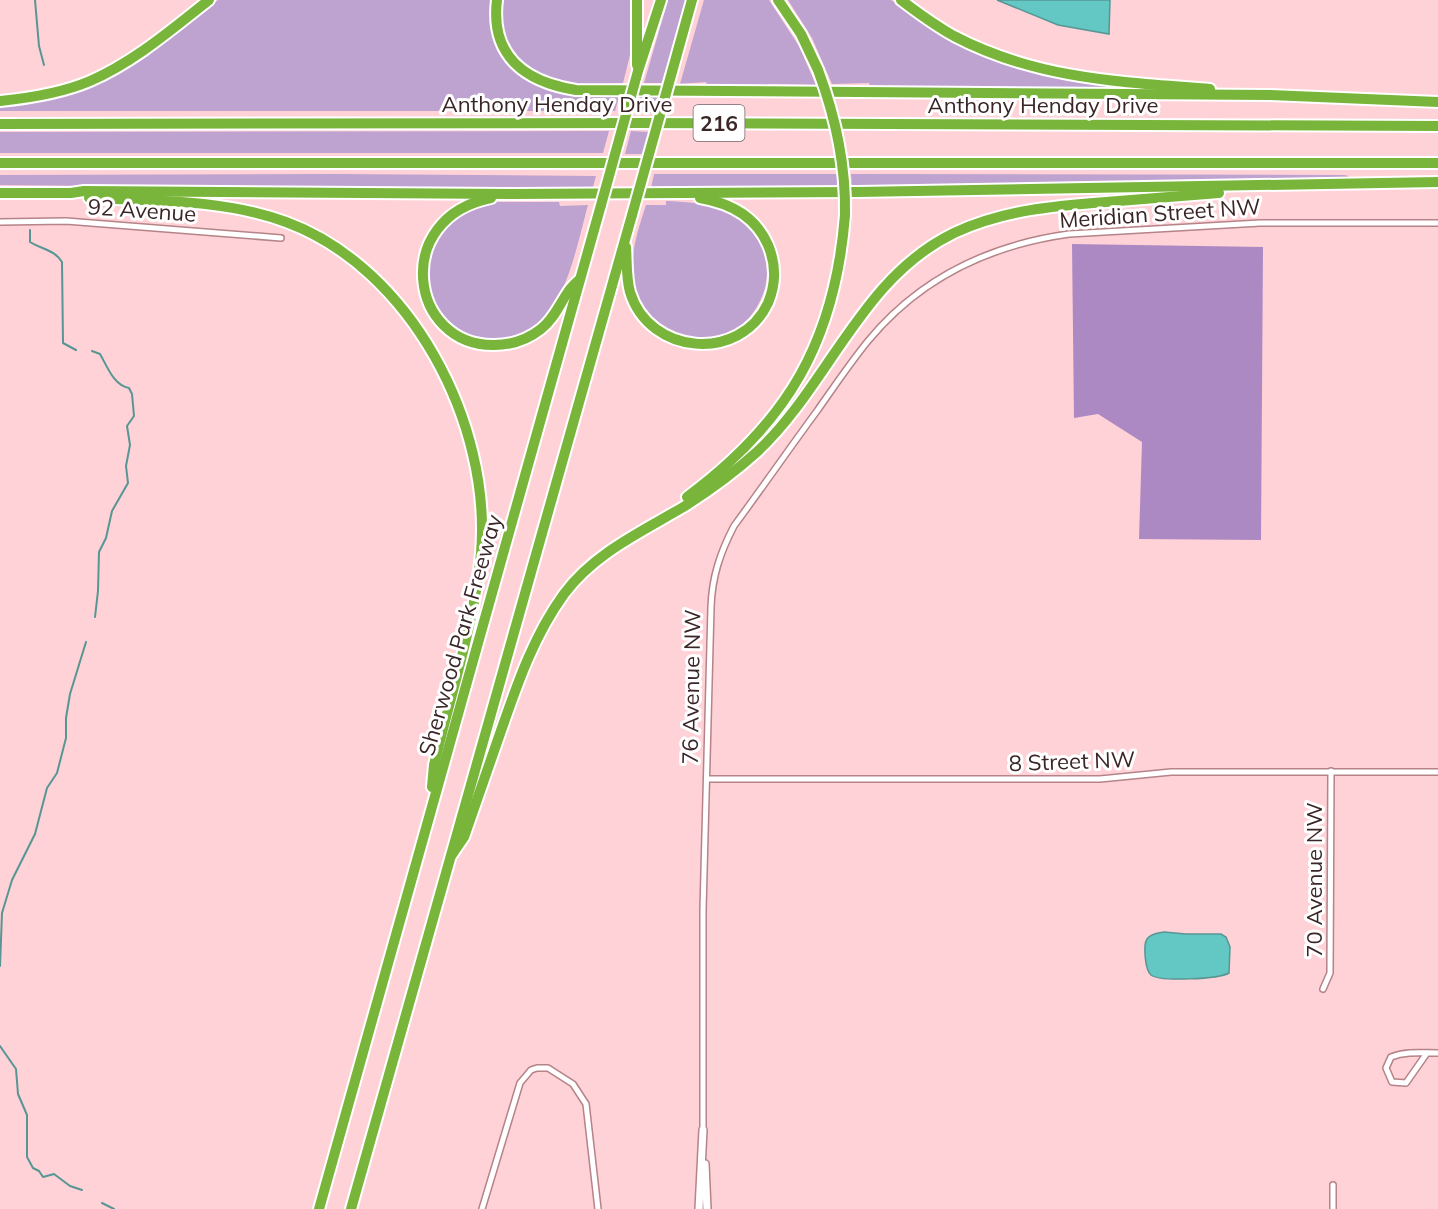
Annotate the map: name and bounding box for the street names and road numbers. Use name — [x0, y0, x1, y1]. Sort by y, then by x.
street label: Anthony Henday Drive — [442, 90, 673, 118]
street label: Anthony Henday Drive — [928, 91, 1159, 119]
road number: 216 — [694, 105, 744, 141]
street label: 92 Avenue — [87, 192, 197, 228]
street label: Meridian Street NW — [1058, 192, 1262, 234]
street label: Sherwood Park Freeway — [412, 511, 508, 759]
street label: 76 Avenue NW — [676, 609, 706, 765]
street label: 8 Street NW — [1008, 745, 1136, 777]
street label: 70 Avenue NW — [1300, 802, 1328, 958]

